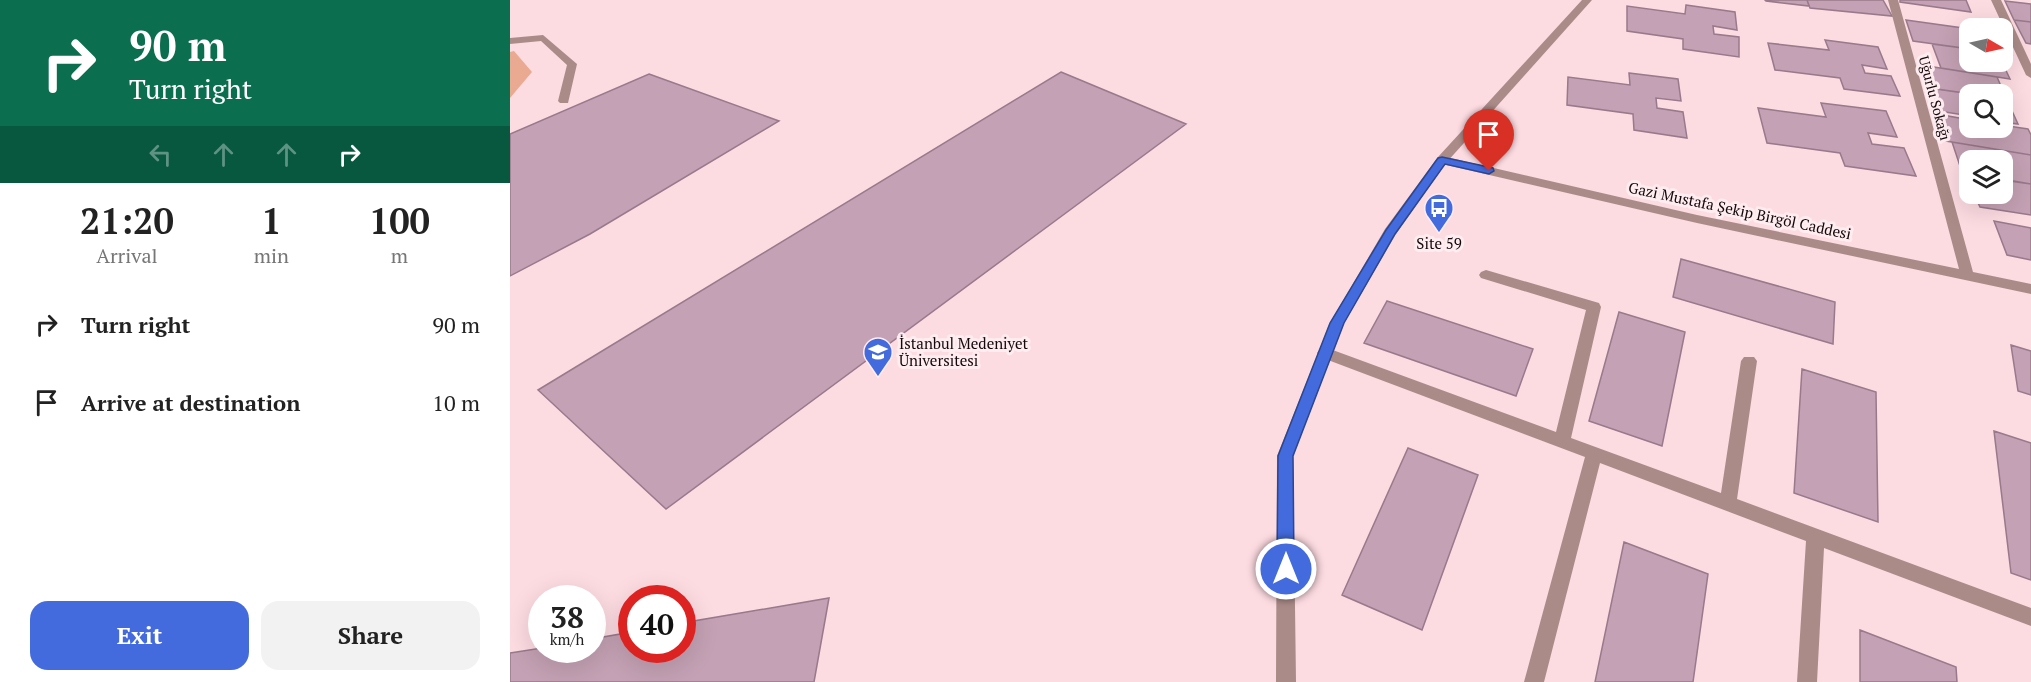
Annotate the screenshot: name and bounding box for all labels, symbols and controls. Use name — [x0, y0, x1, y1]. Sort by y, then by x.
text: 90 m — [129, 17, 227, 73]
north arrow — [1959, 18, 2013, 72]
map controls — [1959, 18, 2013, 204]
icon: right — [30, 24, 108, 102]
street label: Uğurlu Sokağı — [1915, 54, 1955, 142]
text: Turn right — [129, 71, 252, 107]
button: search — [1959, 84, 2013, 138]
pin — [1463, 109, 1514, 171]
icon: arrive — [1472, 118, 1505, 151]
icon: left — [144, 138, 177, 171]
icon: ahead — [207, 138, 240, 171]
icon: ahead — [270, 138, 303, 171]
icon: right — [333, 138, 366, 171]
button: layers — [1959, 150, 2013, 204]
street label: Gazi Mustafa Şekip Birgöl Caddesi — [1627, 177, 1853, 243]
bus stop icon: Site 59 — [1423, 192, 1455, 234]
text: 21:20 — [80, 197, 174, 244]
text: 1 — [261, 197, 282, 244]
text: 100 — [369, 197, 430, 244]
place label: Site 59 — [1416, 233, 1462, 253]
text: Arrival — [96, 242, 158, 269]
text: min — [254, 242, 289, 269]
text: m — [391, 242, 408, 269]
icon: right — [30, 308, 63, 341]
text: Turn right — [81, 310, 190, 339]
text: 90 m — [432, 310, 480, 339]
place label: İstanbul Medeniyet Üniversitesi — [899, 333, 1028, 370]
school or university icon: İstanbul Medeniyet Üniversitesi — [862, 336, 894, 378]
icon: arrive — [30, 386, 63, 419]
text: Arrive at destination — [81, 388, 300, 417]
text: 10 m — [432, 388, 480, 417]
position arrow — [1254, 537, 1318, 601]
speed limit sign: 40 — [618, 585, 696, 663]
text: 38 — [550, 597, 584, 637]
button: Exit — [30, 601, 249, 670]
button: Share — [261, 601, 480, 670]
text: km/h — [550, 629, 584, 649]

